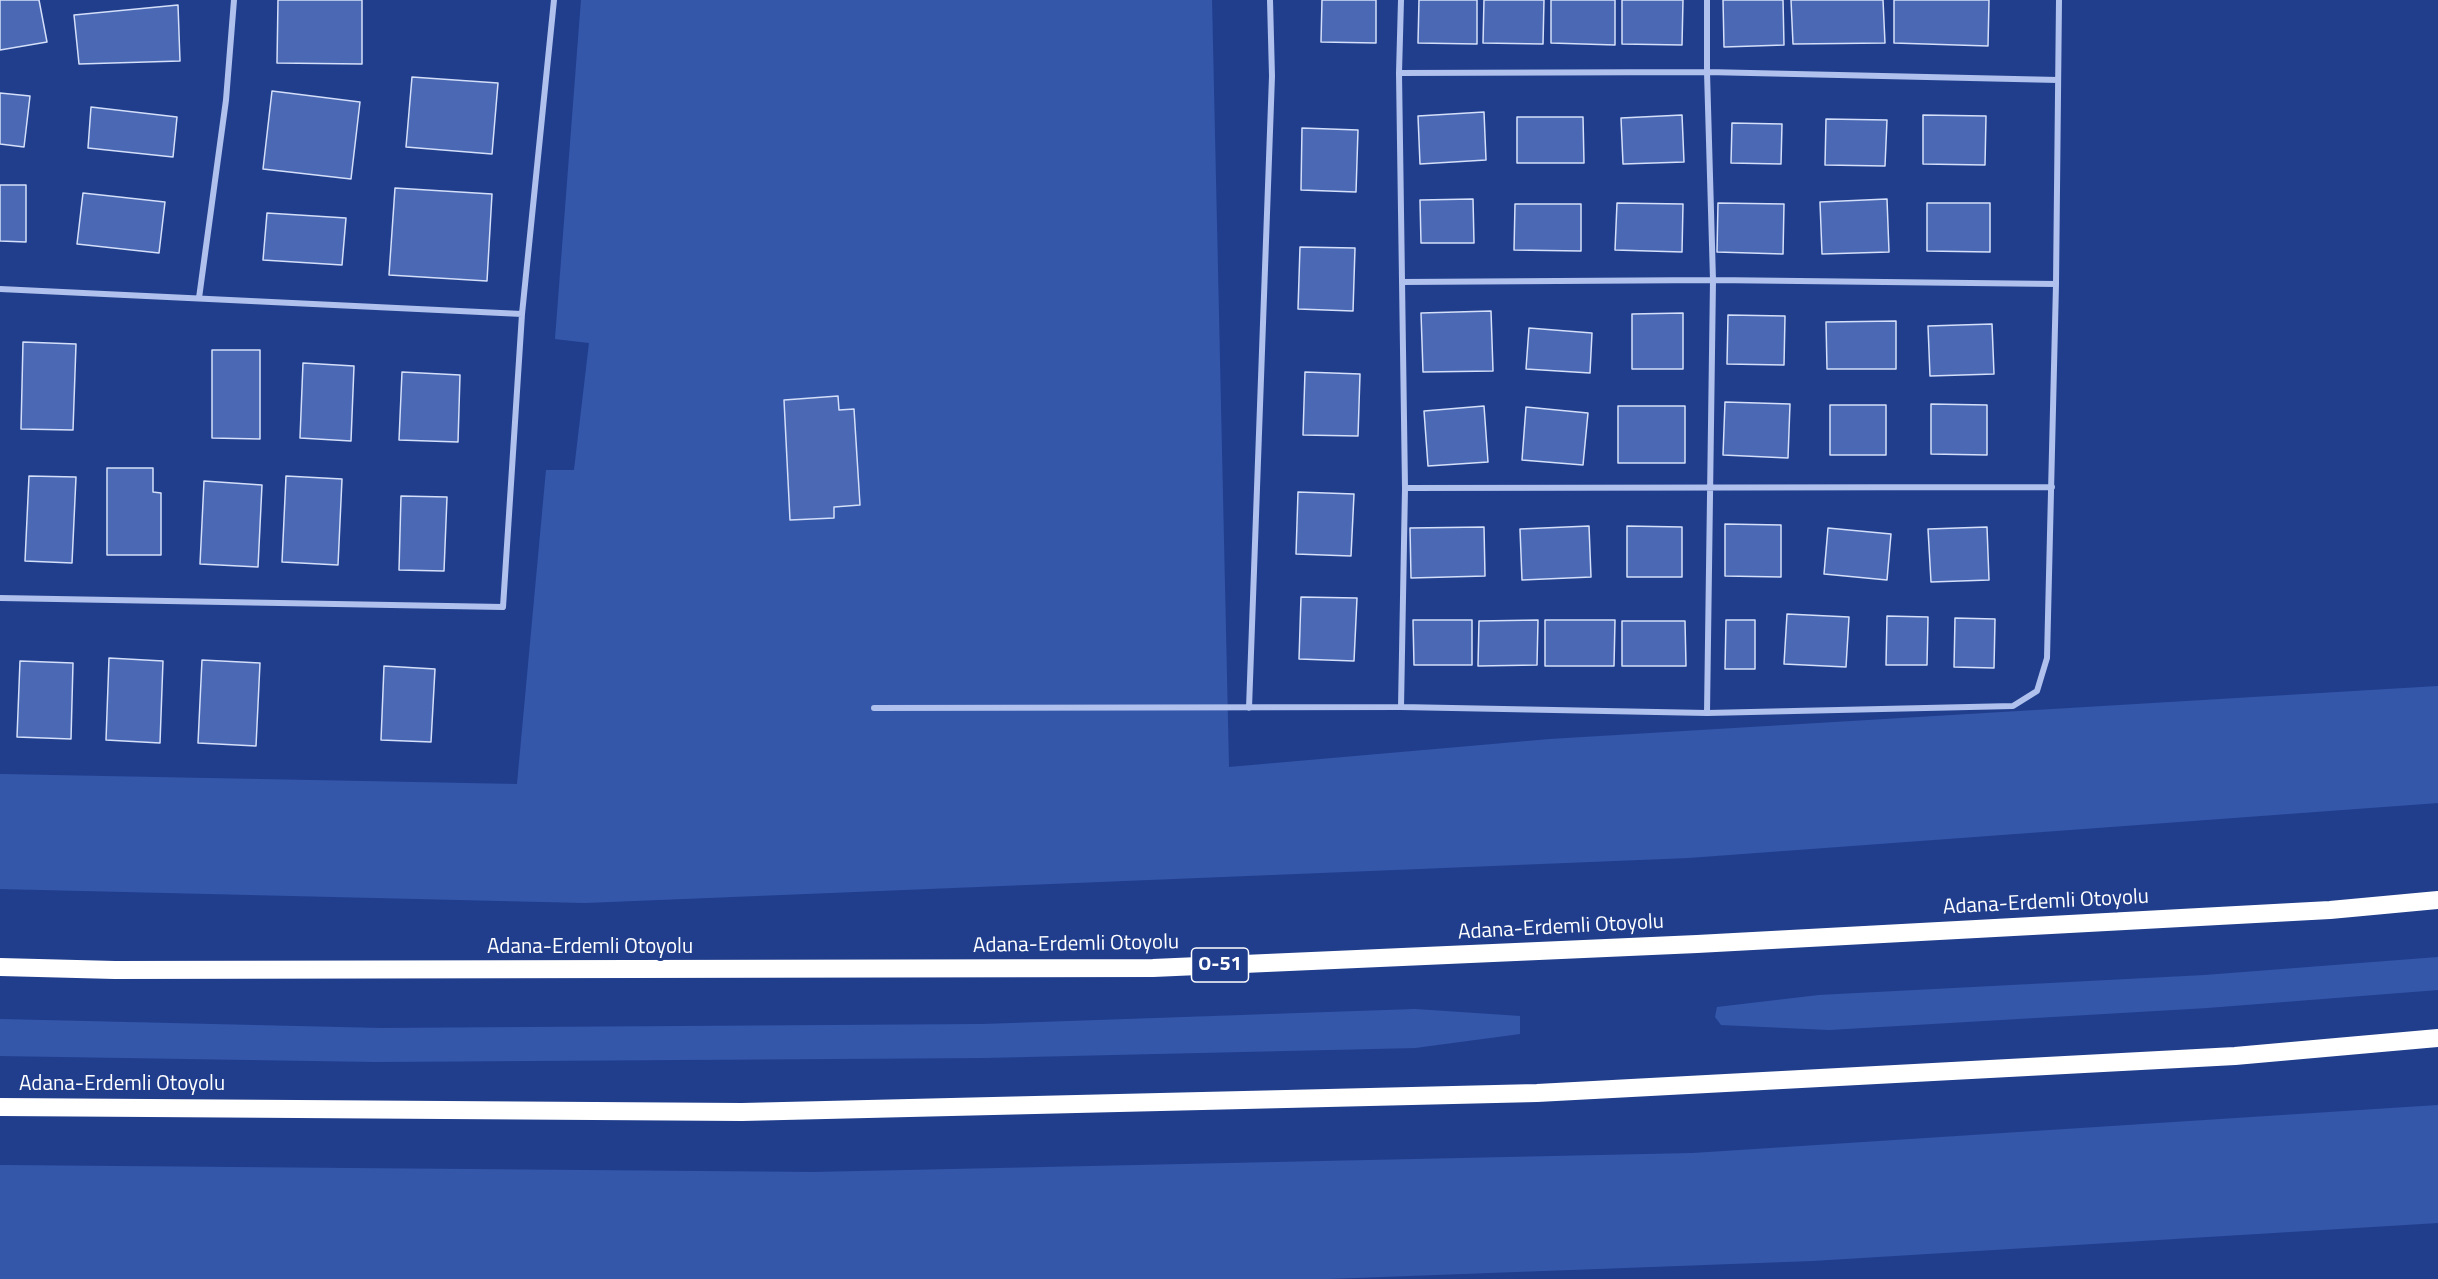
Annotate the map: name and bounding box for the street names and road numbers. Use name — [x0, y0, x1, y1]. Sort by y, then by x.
street label: Adana-Erdemli Otoyolu — [1942, 885, 2150, 921]
street label: Adana-Erdemli Otoyolu — [1457, 910, 1665, 946]
street label: Adana-Erdemli Otoyolu — [973, 931, 1179, 959]
street label: Adana-Erdemli Otoyolu — [487, 935, 693, 961]
road number: O-51 — [1192, 948, 1248, 982]
street label: Adana-Erdemli Otoyolu — [19, 1072, 225, 1098]

